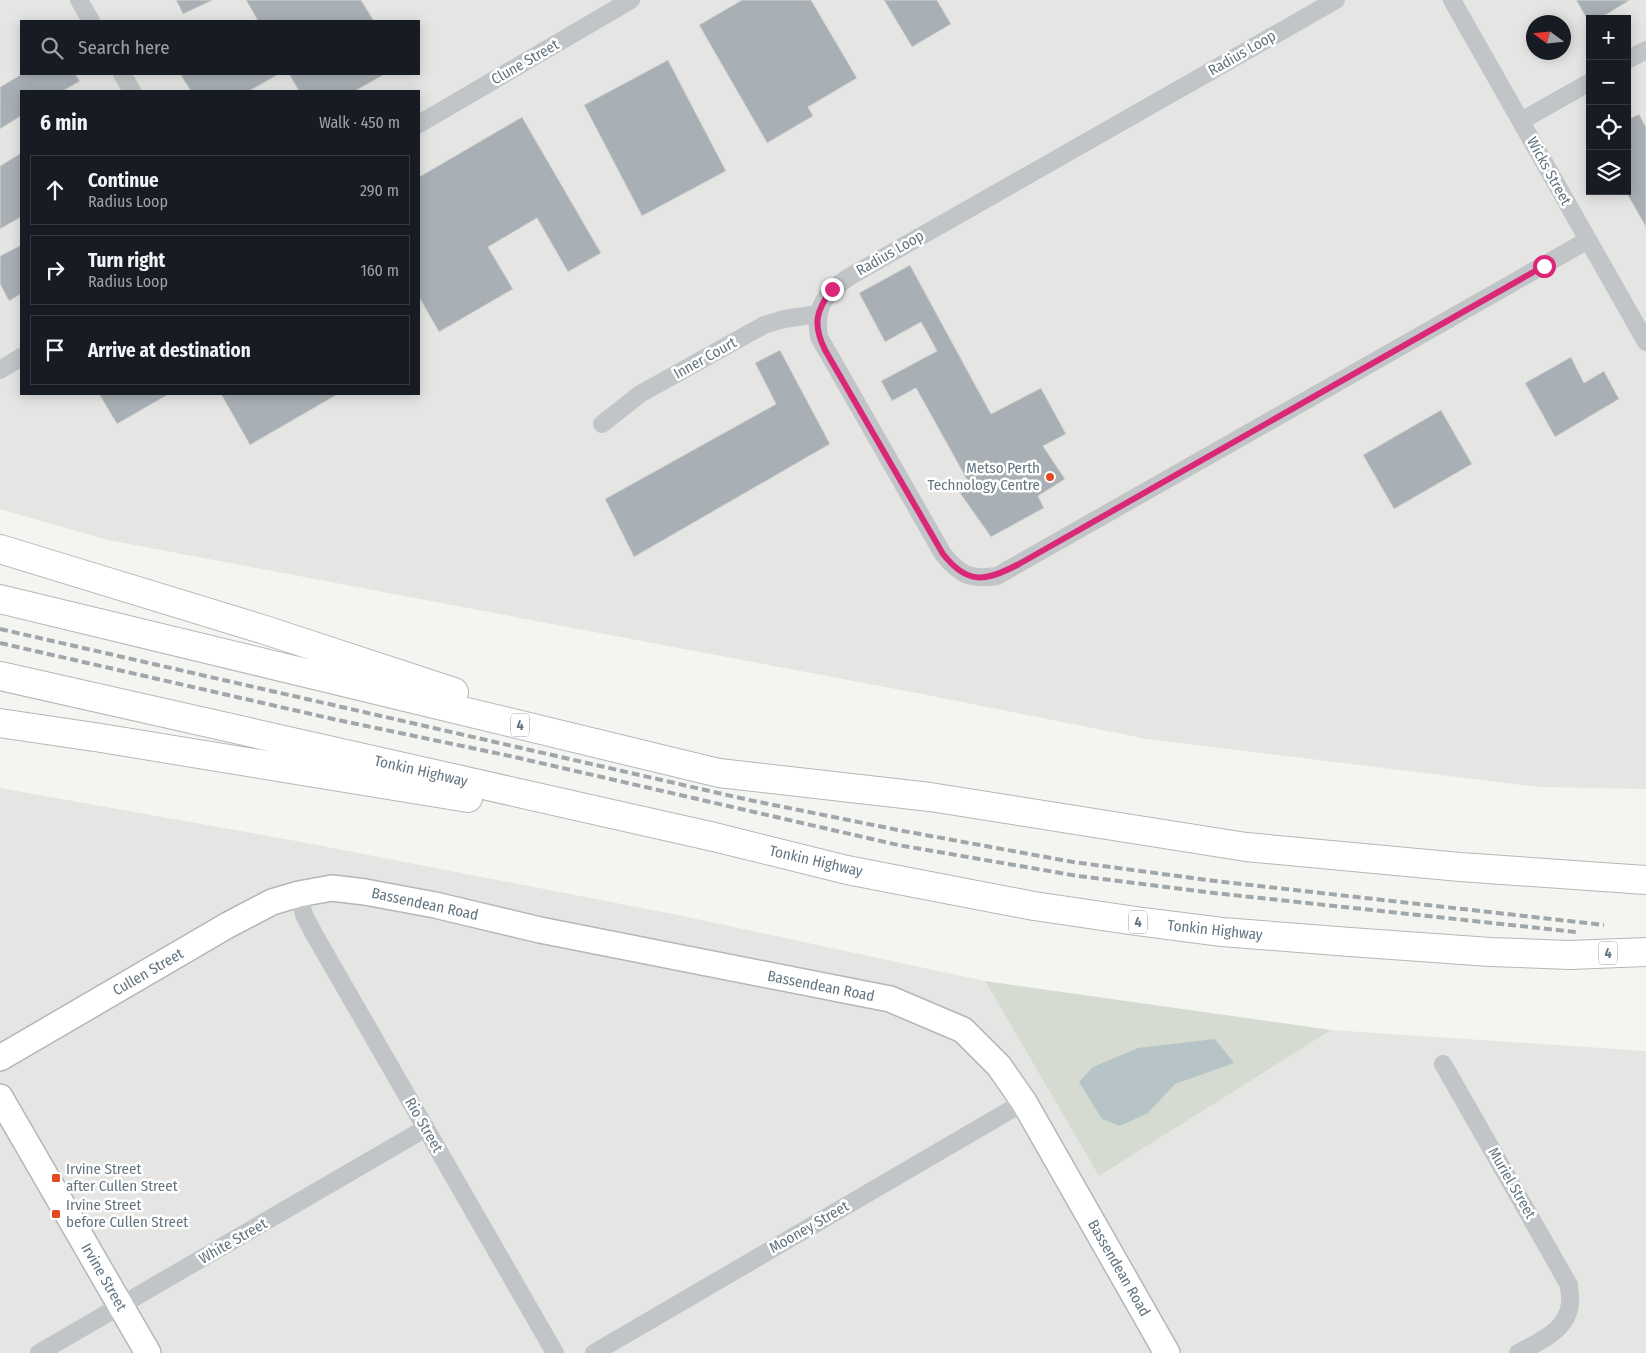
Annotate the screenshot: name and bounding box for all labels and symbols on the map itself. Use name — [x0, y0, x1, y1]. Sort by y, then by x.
north arrow — [1526, 15, 1571, 60]
street label: Radius Loop — [1205, 26, 1279, 80]
street label: Clune Street — [488, 35, 562, 89]
street label: Wicks Street — [1523, 134, 1575, 208]
street label: Radius Loop — [853, 226, 927, 280]
route start — [1533, 255, 1556, 278]
route end — [821, 278, 844, 301]
street label: Inner Court — [670, 333, 740, 383]
place label: Metso Perth Technology Centre — [928, 459, 1040, 494]
marker: Metso Perth Technology Centre — [1044, 471, 1056, 483]
road number: 4 — [511, 714, 529, 736]
street label: Tonkin Highway — [373, 752, 470, 791]
street label: Tonkin Highway — [768, 842, 865, 881]
street label: Bassendean Road — [370, 884, 480, 924]
road number: 4 — [1129, 910, 1147, 934]
street label: Tonkin Highway — [1167, 916, 1264, 944]
road number: 4 — [1599, 941, 1617, 964]
street label: Cullen Street — [109, 944, 187, 999]
street label: Bassendean Road — [766, 967, 876, 1005]
street label: Rio Street — [401, 1094, 447, 1156]
street label: Muriel Street — [1484, 1144, 1540, 1222]
place label: Irvine Street after Cullen Street — [66, 1160, 178, 1195]
marker: Irvine Street after Cullen Street — [50, 1172, 62, 1184]
place label: Irvine Street before Cullen Street — [66, 1196, 188, 1231]
street label: Mooney Street — [766, 1197, 852, 1257]
marker: Irvine Street before Cullen Street — [50, 1208, 62, 1220]
street label: White Street — [196, 1214, 270, 1268]
street label: Bassendean Road — [1084, 1216, 1154, 1320]
street label: Irvine Street — [77, 1240, 131, 1314]

